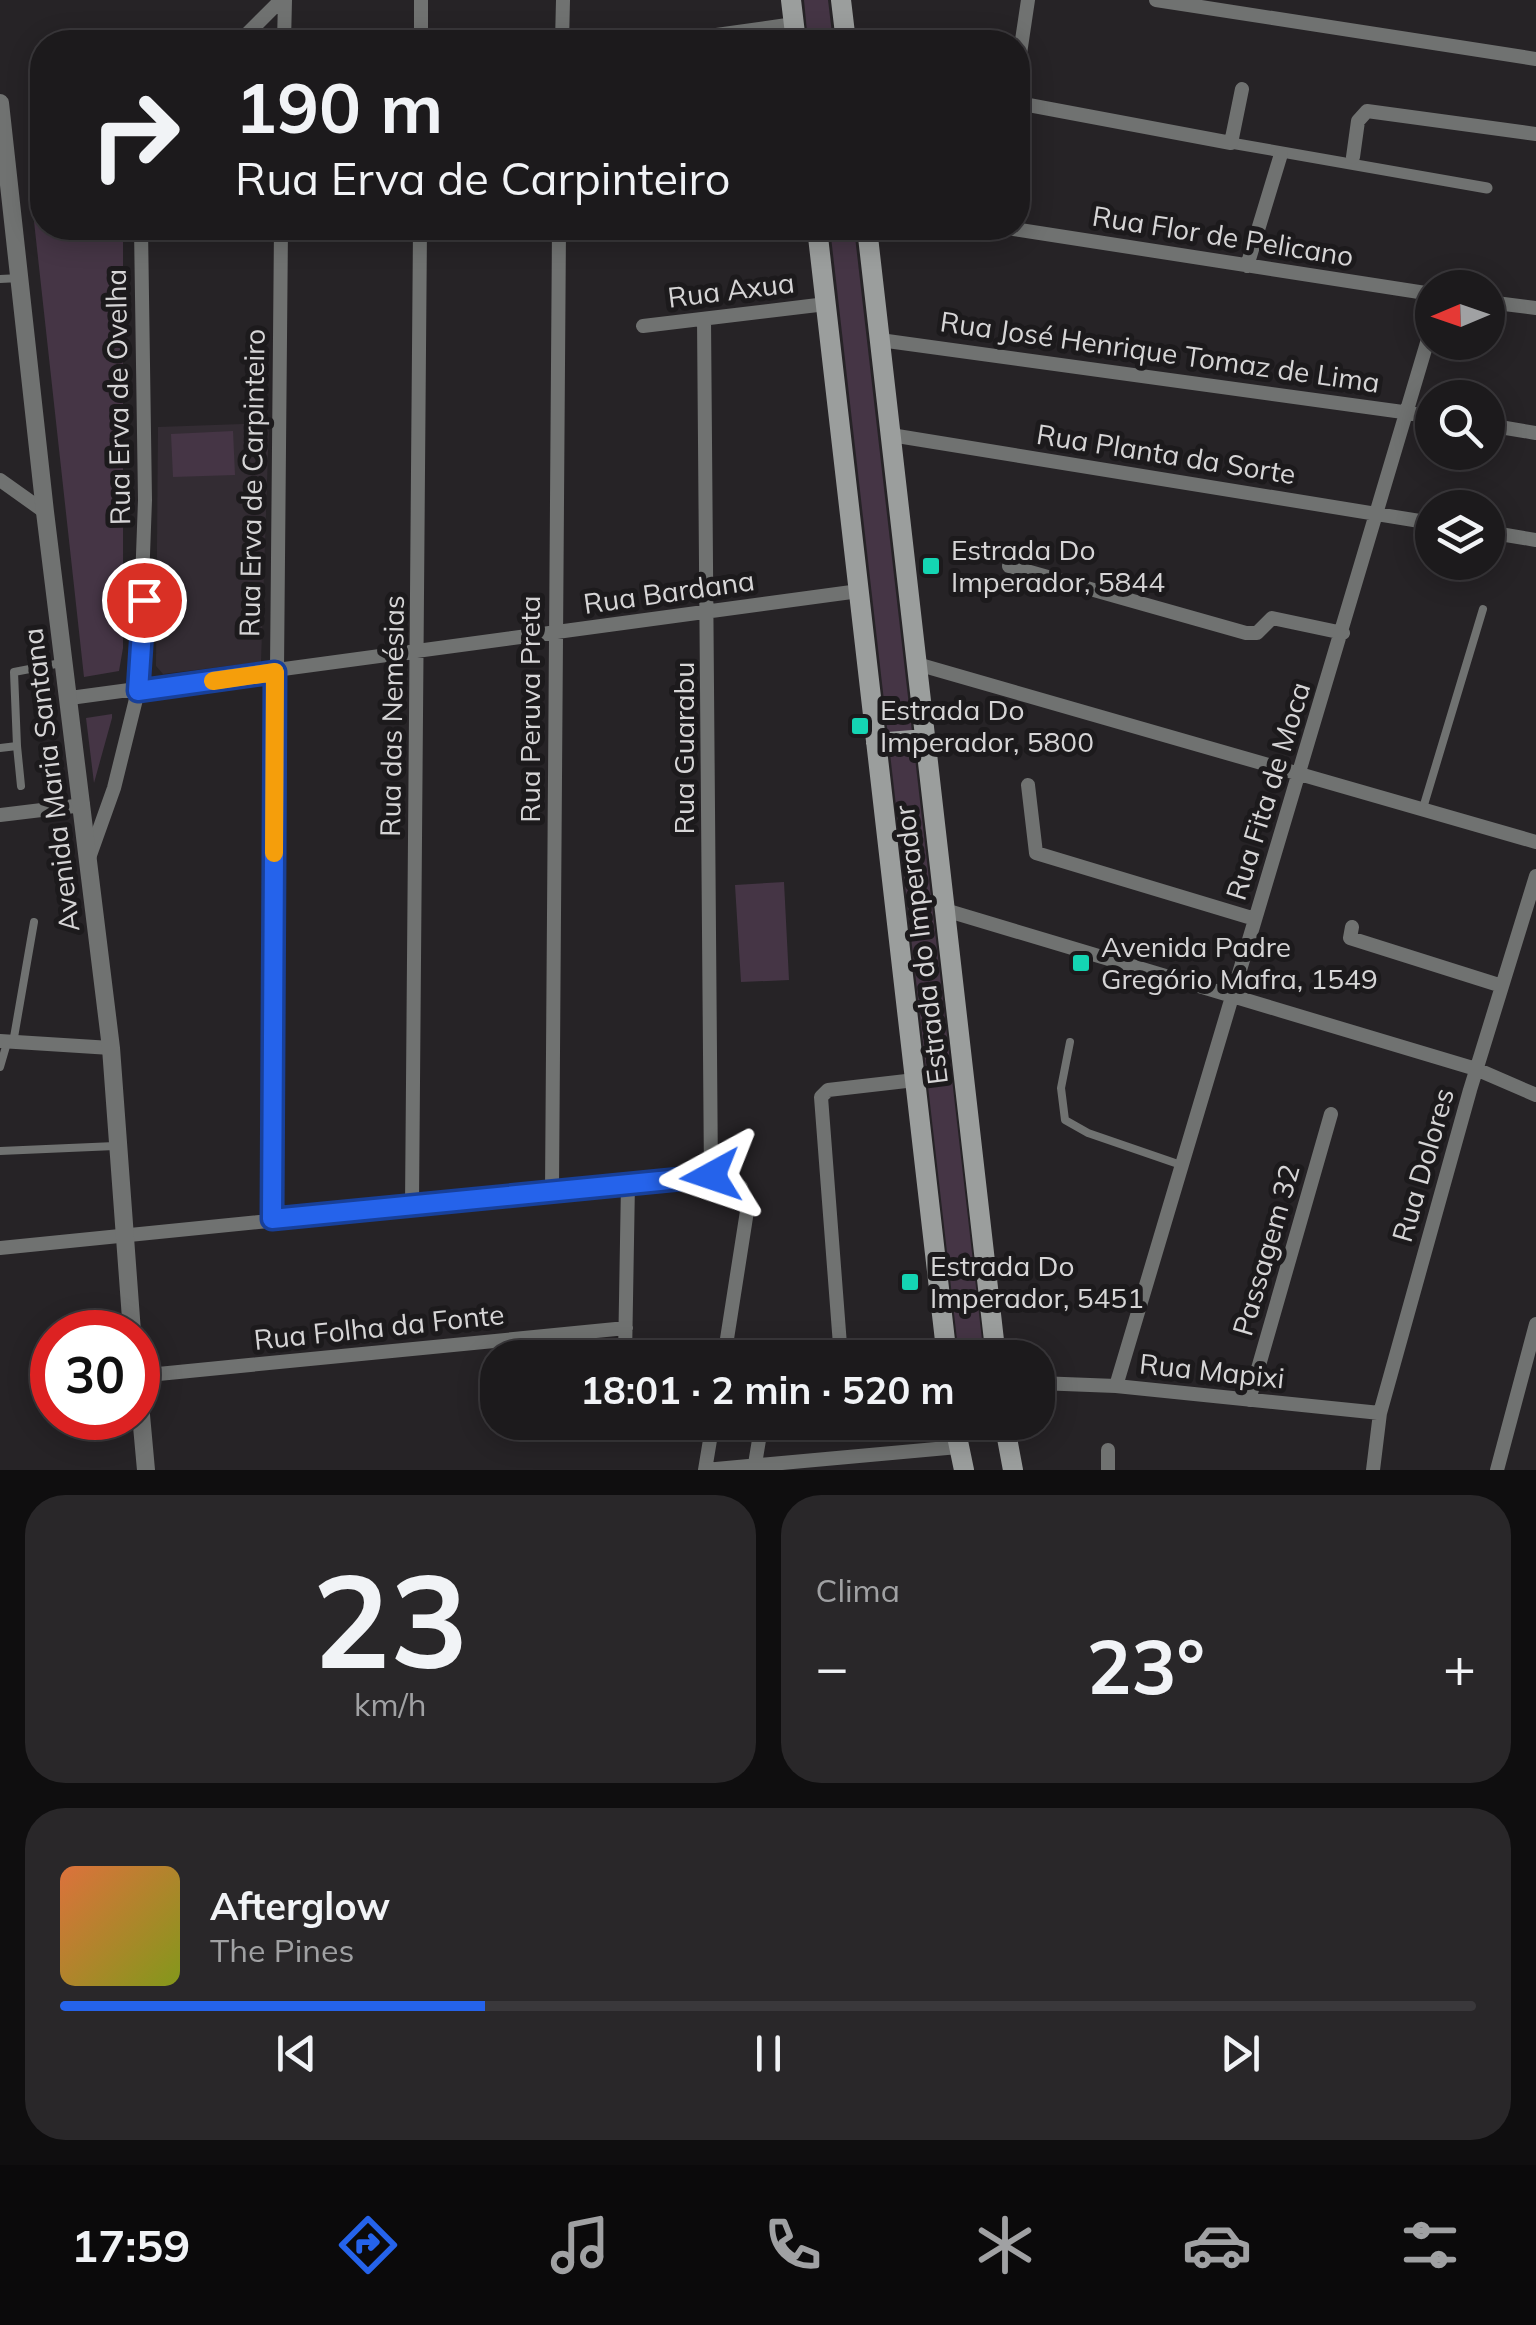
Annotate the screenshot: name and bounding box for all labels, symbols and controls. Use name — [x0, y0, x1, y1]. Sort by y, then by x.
text: 190 m — [235, 63, 443, 151]
icon: right — [70, 70, 200, 200]
text: Rua Erva de Carpinteiro — [235, 150, 730, 206]
street label: Rua Flor de Pelicano — [1090, 198, 1356, 273]
street label: Rua Axua — [666, 264, 796, 315]
street label: Rua Erva de Ovelha — [98, 268, 137, 526]
north arrow — [1415, 270, 1505, 360]
map controls — [1415, 270, 1505, 580]
street label: Rua José Henrique Tomaz de Lima — [938, 303, 1382, 400]
street label: Rua Erva de Carpinteiro — [231, 329, 272, 637]
button: search — [1415, 380, 1505, 470]
street label: Rua Planta da Sorte — [1034, 416, 1298, 491]
button: layers — [1415, 490, 1505, 580]
place label: Estrada Do Imperador, 5844 — [951, 532, 1165, 599]
marker: Estrada Do Imperador, 5844 — [920, 555, 942, 577]
pin — [102, 558, 187, 643]
street label: Rua Bardana — [581, 562, 757, 621]
icon: arrive — [117, 573, 172, 628]
street label: Rua das Nemésias — [372, 595, 411, 837]
street label: Rua Peruva Preta — [512, 595, 547, 823]
street label: Avenida Maria Santana — [14, 626, 87, 934]
street label: Rua Guarabu — [666, 662, 701, 834]
street label: Rua Fita de Moca — [1218, 678, 1317, 904]
place label: Estrada Do Imperador, 5800 — [880, 692, 1094, 759]
marker: Estrada Do Imperador, 5800 — [849, 715, 871, 737]
street label: Estrada do Imperador — [886, 803, 955, 1087]
place label: Avenida Padre Gregório Mafra, 1549 — [1101, 929, 1378, 996]
marker: Avenida Padre Gregório Mafra, 1549 — [1070, 952, 1092, 974]
street label: Rua Dolores — [1384, 1084, 1461, 1246]
position arrow — [659, 1124, 763, 1228]
street label: Passagem 32 — [1224, 1160, 1307, 1340]
place label: Estrada Do Imperador, 5451 — [930, 1248, 1144, 1315]
marker: Estrada Do Imperador, 5451 — [899, 1271, 921, 1293]
street label: Rua Folha da Fonte — [252, 1296, 506, 1357]
speed limit sign: 30 — [30, 1310, 160, 1440]
street label: Rua Mapixi — [1138, 1345, 1286, 1396]
text: 18:01 · 2 min · 520 m — [580, 1366, 955, 1414]
text: 23 — [312, 1537, 468, 1701]
text: Clima — [816, 1570, 900, 1610]
text: 23° — [1087, 1619, 1205, 1713]
text: − — [816, 1632, 849, 1701]
text: + — [1443, 1632, 1476, 1701]
text: km/h — [354, 1684, 426, 1724]
text: Afterglow — [210, 1882, 390, 1930]
text: The Pines — [210, 1930, 354, 1970]
icon: previous — [269, 2026, 324, 2081]
icon: pause — [741, 2026, 796, 2081]
icon: next — [1213, 2026, 1268, 2081]
icon: directions — [333, 2210, 403, 2280]
icon: music — [545, 2210, 615, 2280]
icon: phone — [758, 2210, 828, 2280]
icon: climate — [970, 2210, 1040, 2280]
icon: car — [1182, 2210, 1252, 2280]
icon: filters — [1395, 2210, 1465, 2280]
text: 17:59 — [71, 2217, 190, 2273]

